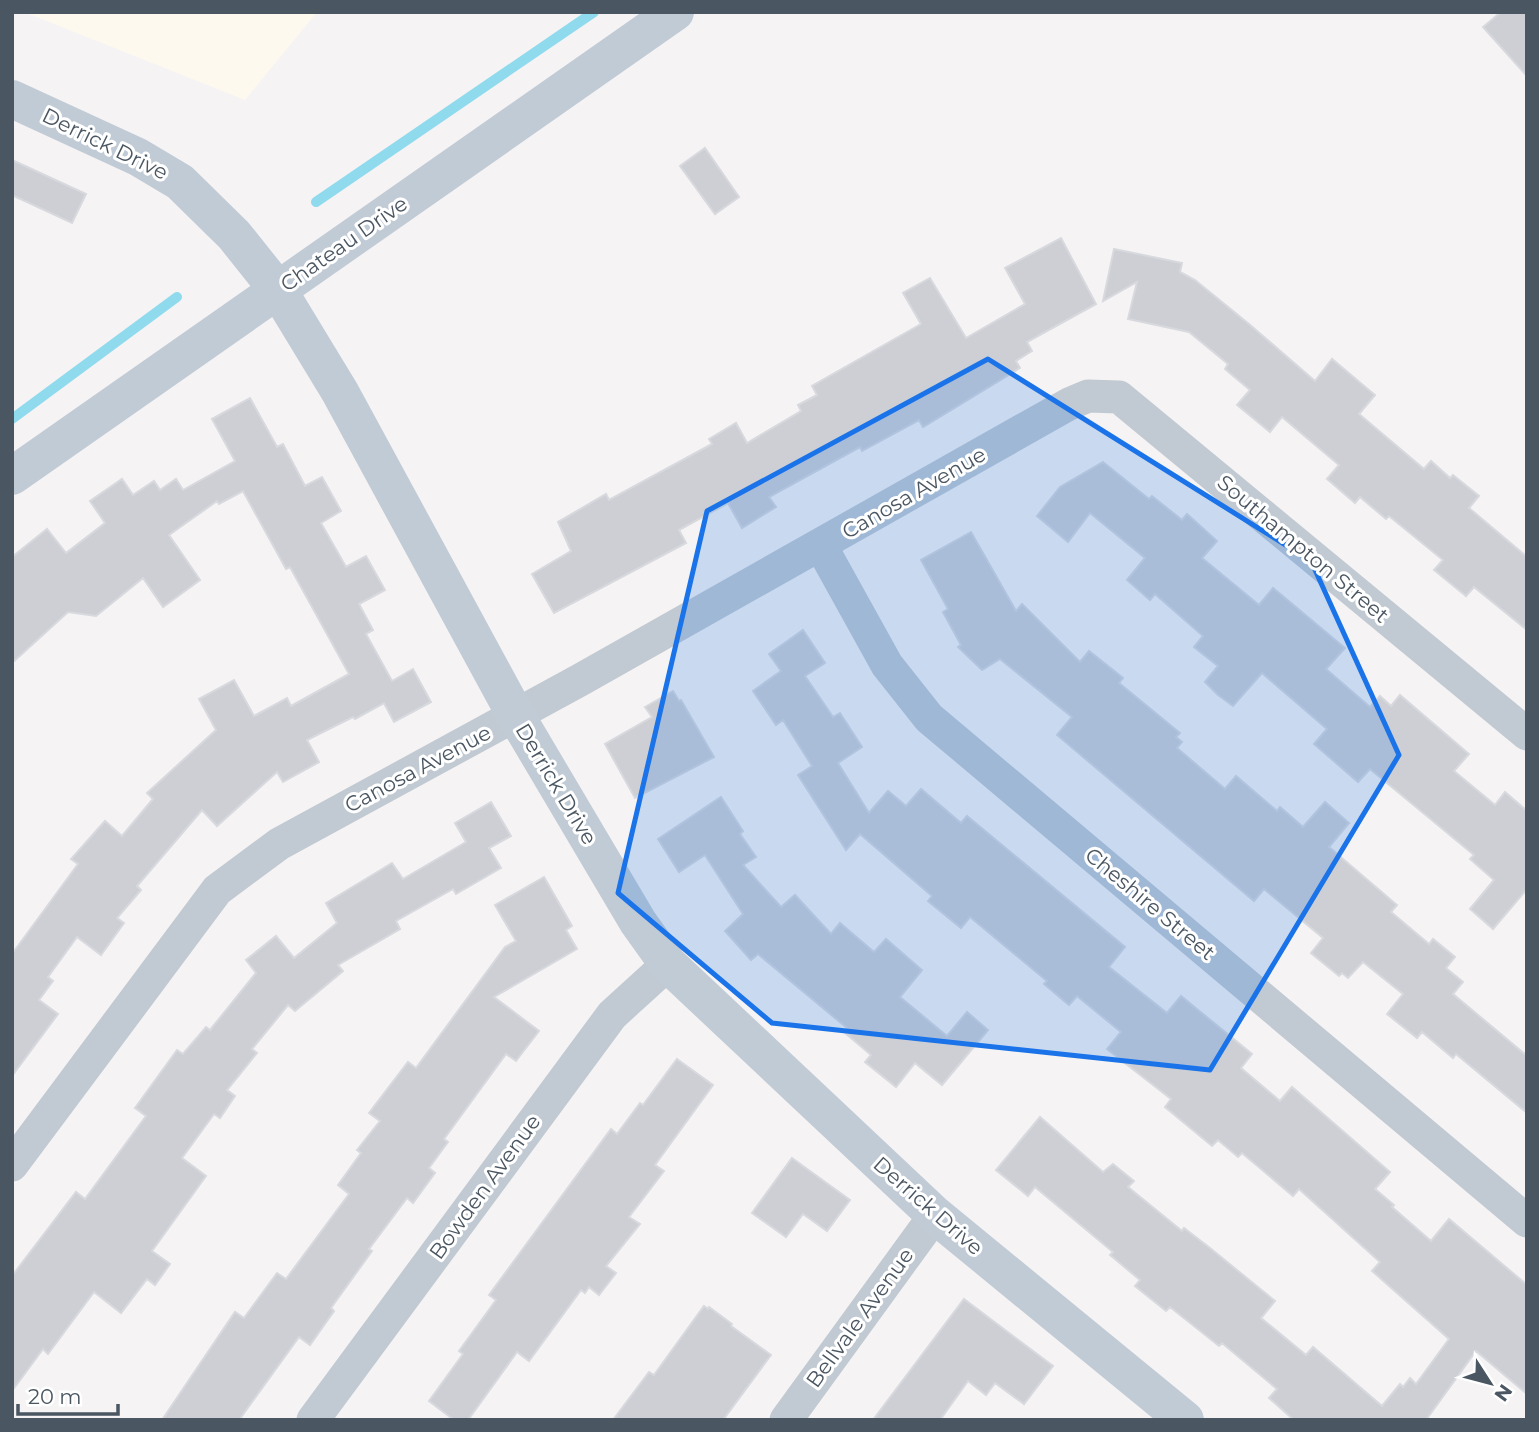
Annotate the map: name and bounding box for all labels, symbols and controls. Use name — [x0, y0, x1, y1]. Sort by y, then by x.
street label: Derrick Drive — [38, 102, 172, 185]
street label: Chateau Drive — [276, 191, 412, 297]
street label: Canosa Avenue — [837, 441, 990, 544]
street label: Southampton Street — [1212, 470, 1394, 628]
street label: Derrick Drive — [510, 719, 602, 849]
street label: Canosa Avenue — [340, 720, 495, 818]
street label: Cheshire Street — [1080, 842, 1220, 965]
street label: Bowden Avenue — [424, 1109, 545, 1264]
street label: Derrick Drive — [868, 1151, 988, 1260]
street label: Bellvale Avenue — [801, 1243, 919, 1392]
north arrow — [1455, 1348, 1525, 1418]
scale bar — [18, 1372, 117, 1416]
text: N — [1490, 1380, 1517, 1406]
text: 20 m — [28, 1384, 82, 1409]

